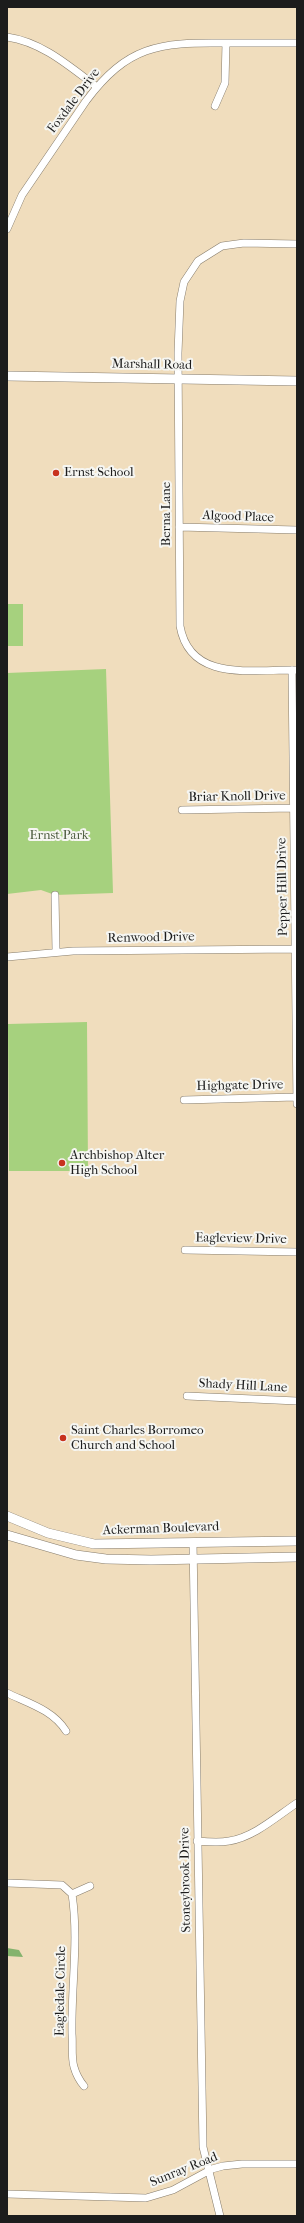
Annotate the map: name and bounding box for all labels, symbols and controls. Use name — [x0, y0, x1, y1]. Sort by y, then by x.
street label: Foxdale Drive — [45, 65, 103, 137]
street label: Marshall Road — [112, 356, 192, 374]
place label: Ernst School — [64, 465, 134, 481]
marker: Ernst School — [51, 468, 61, 478]
street label: Berna Lane — [159, 482, 175, 546]
street label: Algood Place — [202, 508, 274, 526]
street label: Briar Knoll Drive — [188, 788, 286, 806]
park label: Ernst Park — [29, 828, 89, 844]
street label: Pepper Hill Drive — [274, 838, 292, 936]
street label: Renwood Drive — [107, 929, 195, 947]
street label: Highgate Drive — [196, 1077, 284, 1095]
place label: Archbishop Alter High School — [70, 1148, 164, 1179]
marker: Archbishop Alter High School — [57, 1158, 67, 1168]
street label: Eagleview Drive — [195, 1230, 287, 1248]
street label: Shady Hill Lane — [198, 1376, 288, 1396]
place label: Saint Charles Borromeo Church and School — [71, 1423, 204, 1454]
marker: Saint Charles Borromeo Church and School — [58, 1433, 68, 1443]
street label: Ackerman Boulevard — [102, 1519, 220, 1539]
street label: Stoneybrook Drive — [177, 1827, 195, 1933]
street label: Eagledale Circle — [52, 1946, 70, 2036]
street label: Sunray Road — [148, 2149, 220, 2191]

